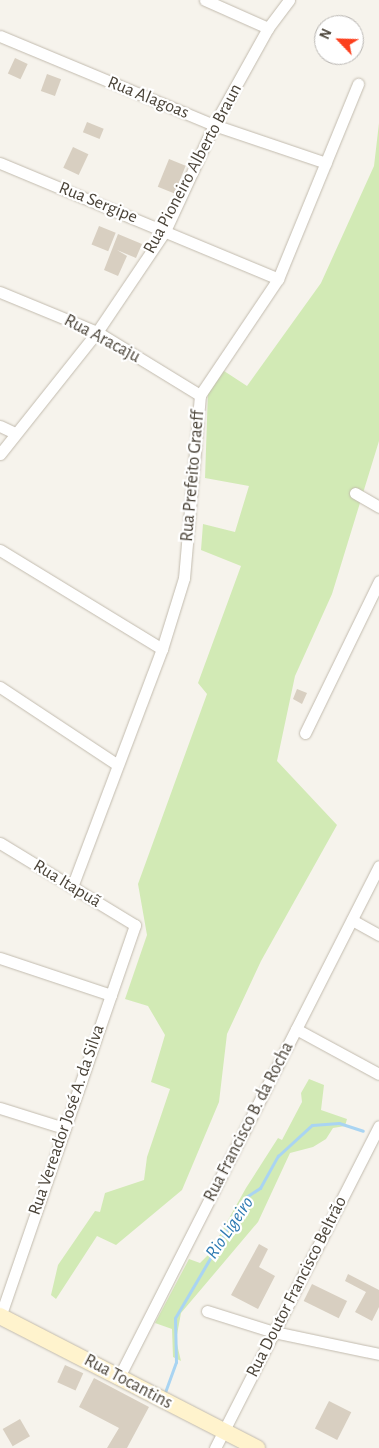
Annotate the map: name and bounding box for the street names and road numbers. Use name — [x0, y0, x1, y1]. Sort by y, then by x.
street label: Rua Alagoas — [104, 72, 192, 124]
street label: Rua Pioneiro Alberto Braun — [139, 80, 247, 258]
street label: Rua Sergipe — [56, 177, 140, 229]
street label: Rua Aracaju — [60, 310, 144, 368]
street label: Rua Prefeito Graeff — [176, 409, 210, 543]
street label: Rua Itapuã — [29, 855, 105, 913]
street label: Rua Vereador José A. da Silva — [24, 1022, 110, 1218]
street label: Rua Francisco B. da Rocha — [199, 1039, 299, 1205]
street label: Rua Doutor Francisco Beltrão — [242, 1193, 352, 1381]
street label: Rua Tocantins — [80, 1350, 176, 1414]

